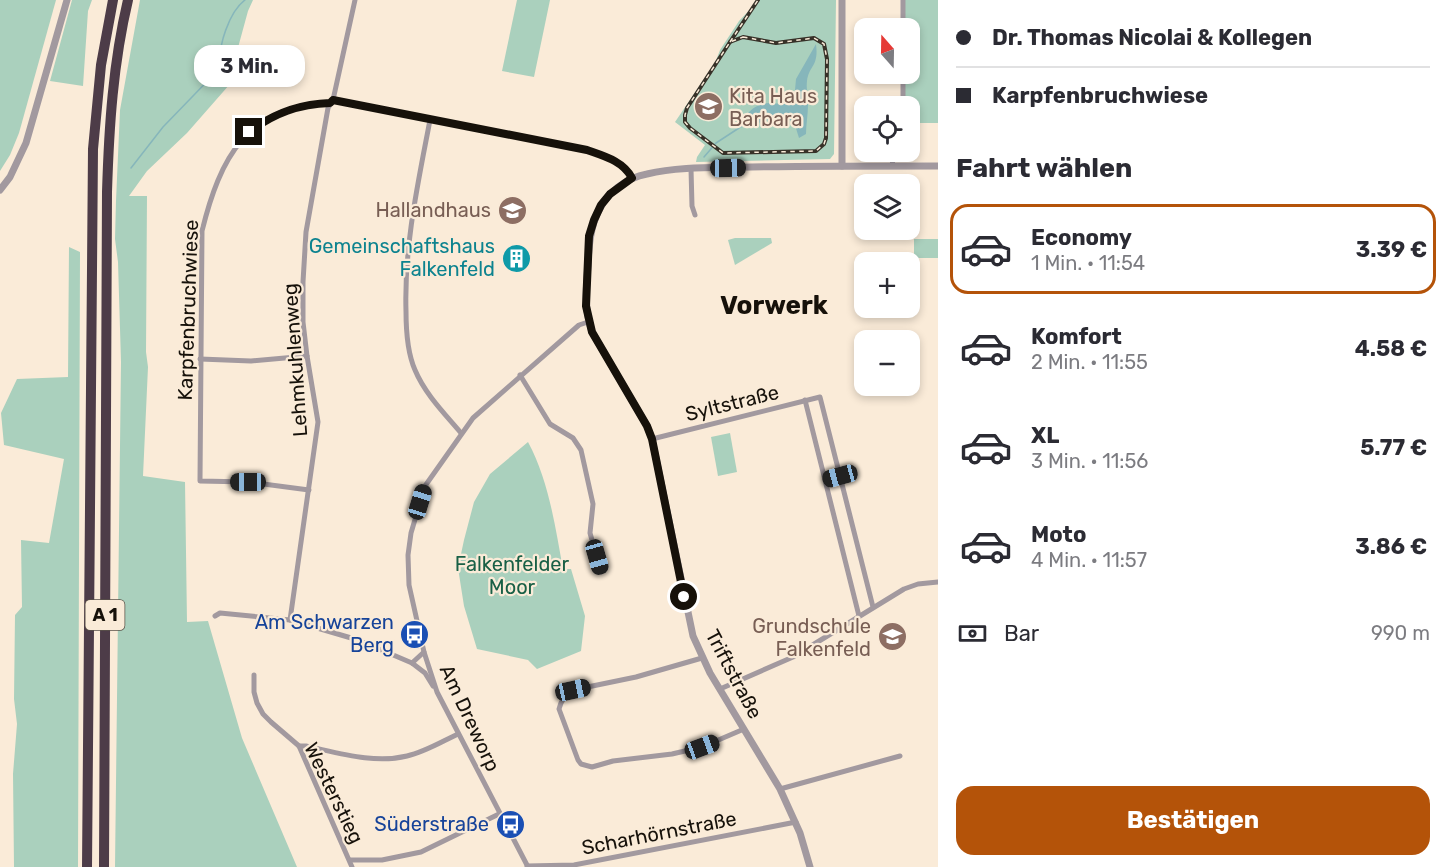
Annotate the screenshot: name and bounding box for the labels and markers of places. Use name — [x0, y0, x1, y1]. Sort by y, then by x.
place label: Kita Haus Barbara — [729, 84, 817, 131]
school or university icon: Kita Haus Barbara — [692, 91, 724, 123]
school or university icon: Hallandhaus — [496, 194, 528, 226]
place label: Hallandhaus — [375, 198, 491, 222]
place label: Gemeinschaftshaus Falkenfeld — [309, 234, 495, 281]
building icon: Gemeinschaftshaus Falkenfeld — [500, 242, 532, 274]
place label: Am Schwarzen Berg — [255, 610, 394, 657]
place label: Grundschule Falkenfeld — [752, 614, 871, 661]
bus stop icon: Am Schwarzen Berg — [399, 618, 431, 650]
school or university icon: Grundschule Falkenfeld — [876, 621, 908, 653]
bus stop icon: Süderstraße — [494, 808, 526, 840]
place label: Süderstraße — [374, 812, 489, 836]

